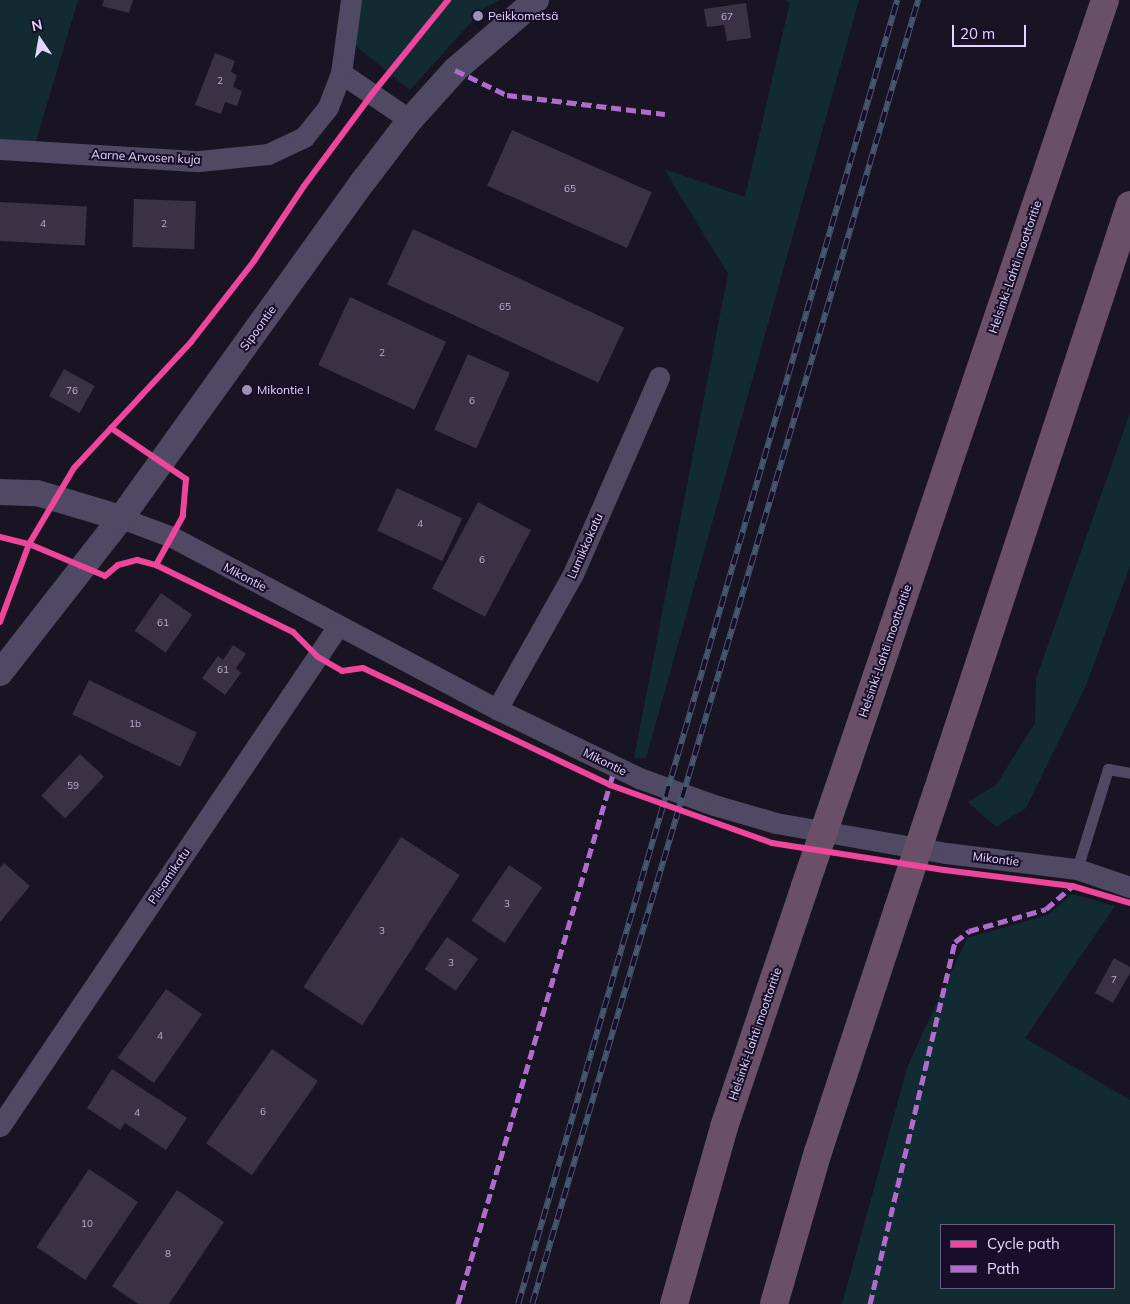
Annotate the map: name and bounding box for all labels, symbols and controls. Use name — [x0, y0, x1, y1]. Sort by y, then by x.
place label: Peikkometsä — [488, 9, 558, 23]
marker: Peikkometsä — [472, 10, 484, 22]
house number: 67 — [721, 11, 733, 23]
north arrow — [15, 15, 65, 65]
text: N — [30, 15, 44, 35]
scale bar — [955, 15, 1029, 47]
text: 20 m — [960, 24, 995, 43]
house number: 2 — [217, 75, 223, 87]
street label: Aarne Arvosen kuja — [91, 147, 201, 167]
house number: 65 — [564, 183, 576, 195]
street label: Helsinki-Lahti moottoritie — [985, 199, 1045, 335]
house number: 4 — [40, 218, 46, 230]
house number: 2 — [161, 218, 167, 230]
house number: 65 — [499, 301, 511, 313]
street label: Sipoontie — [237, 303, 279, 353]
house number: 2 — [379, 347, 385, 359]
place label: Mikontie I — [257, 383, 310, 397]
marker: Mikontie I — [241, 384, 253, 396]
house number: 76 — [66, 385, 78, 397]
house number: 6 — [469, 395, 475, 407]
street label: Lumikkokatu — [564, 511, 606, 581]
house number: 4 — [417, 518, 423, 530]
house number: 6 — [479, 554, 485, 566]
street label: Mikontie — [221, 560, 269, 594]
street label: Helsinki-Lahti moottoritie — [855, 583, 915, 719]
house number: 61 — [157, 617, 169, 629]
house number: 61 — [217, 664, 229, 676]
house number: 1b — [129, 718, 141, 730]
street label: Mikontie — [581, 745, 629, 779]
house number: 59 — [67, 780, 79, 792]
street label: Piisamikatu — [145, 845, 193, 907]
street label: Mikontie — [972, 849, 1020, 869]
house number: 3 — [504, 898, 510, 910]
house number: 3 — [379, 925, 385, 937]
house number: 3 — [448, 957, 454, 969]
street label: Helsinki-Lahti moottoritie — [725, 966, 785, 1102]
house number: 7 — [1111, 974, 1117, 986]
house number: 4 — [157, 1030, 163, 1042]
house number: 6 — [260, 1106, 266, 1118]
house number: 4 — [134, 1107, 140, 1119]
house number: 10 — [81, 1218, 93, 1230]
legend — [940, 1224, 1115, 1289]
text: Cycle path — [987, 1234, 1060, 1253]
house number: 8 — [165, 1248, 171, 1260]
text: Path — [987, 1259, 1019, 1278]

